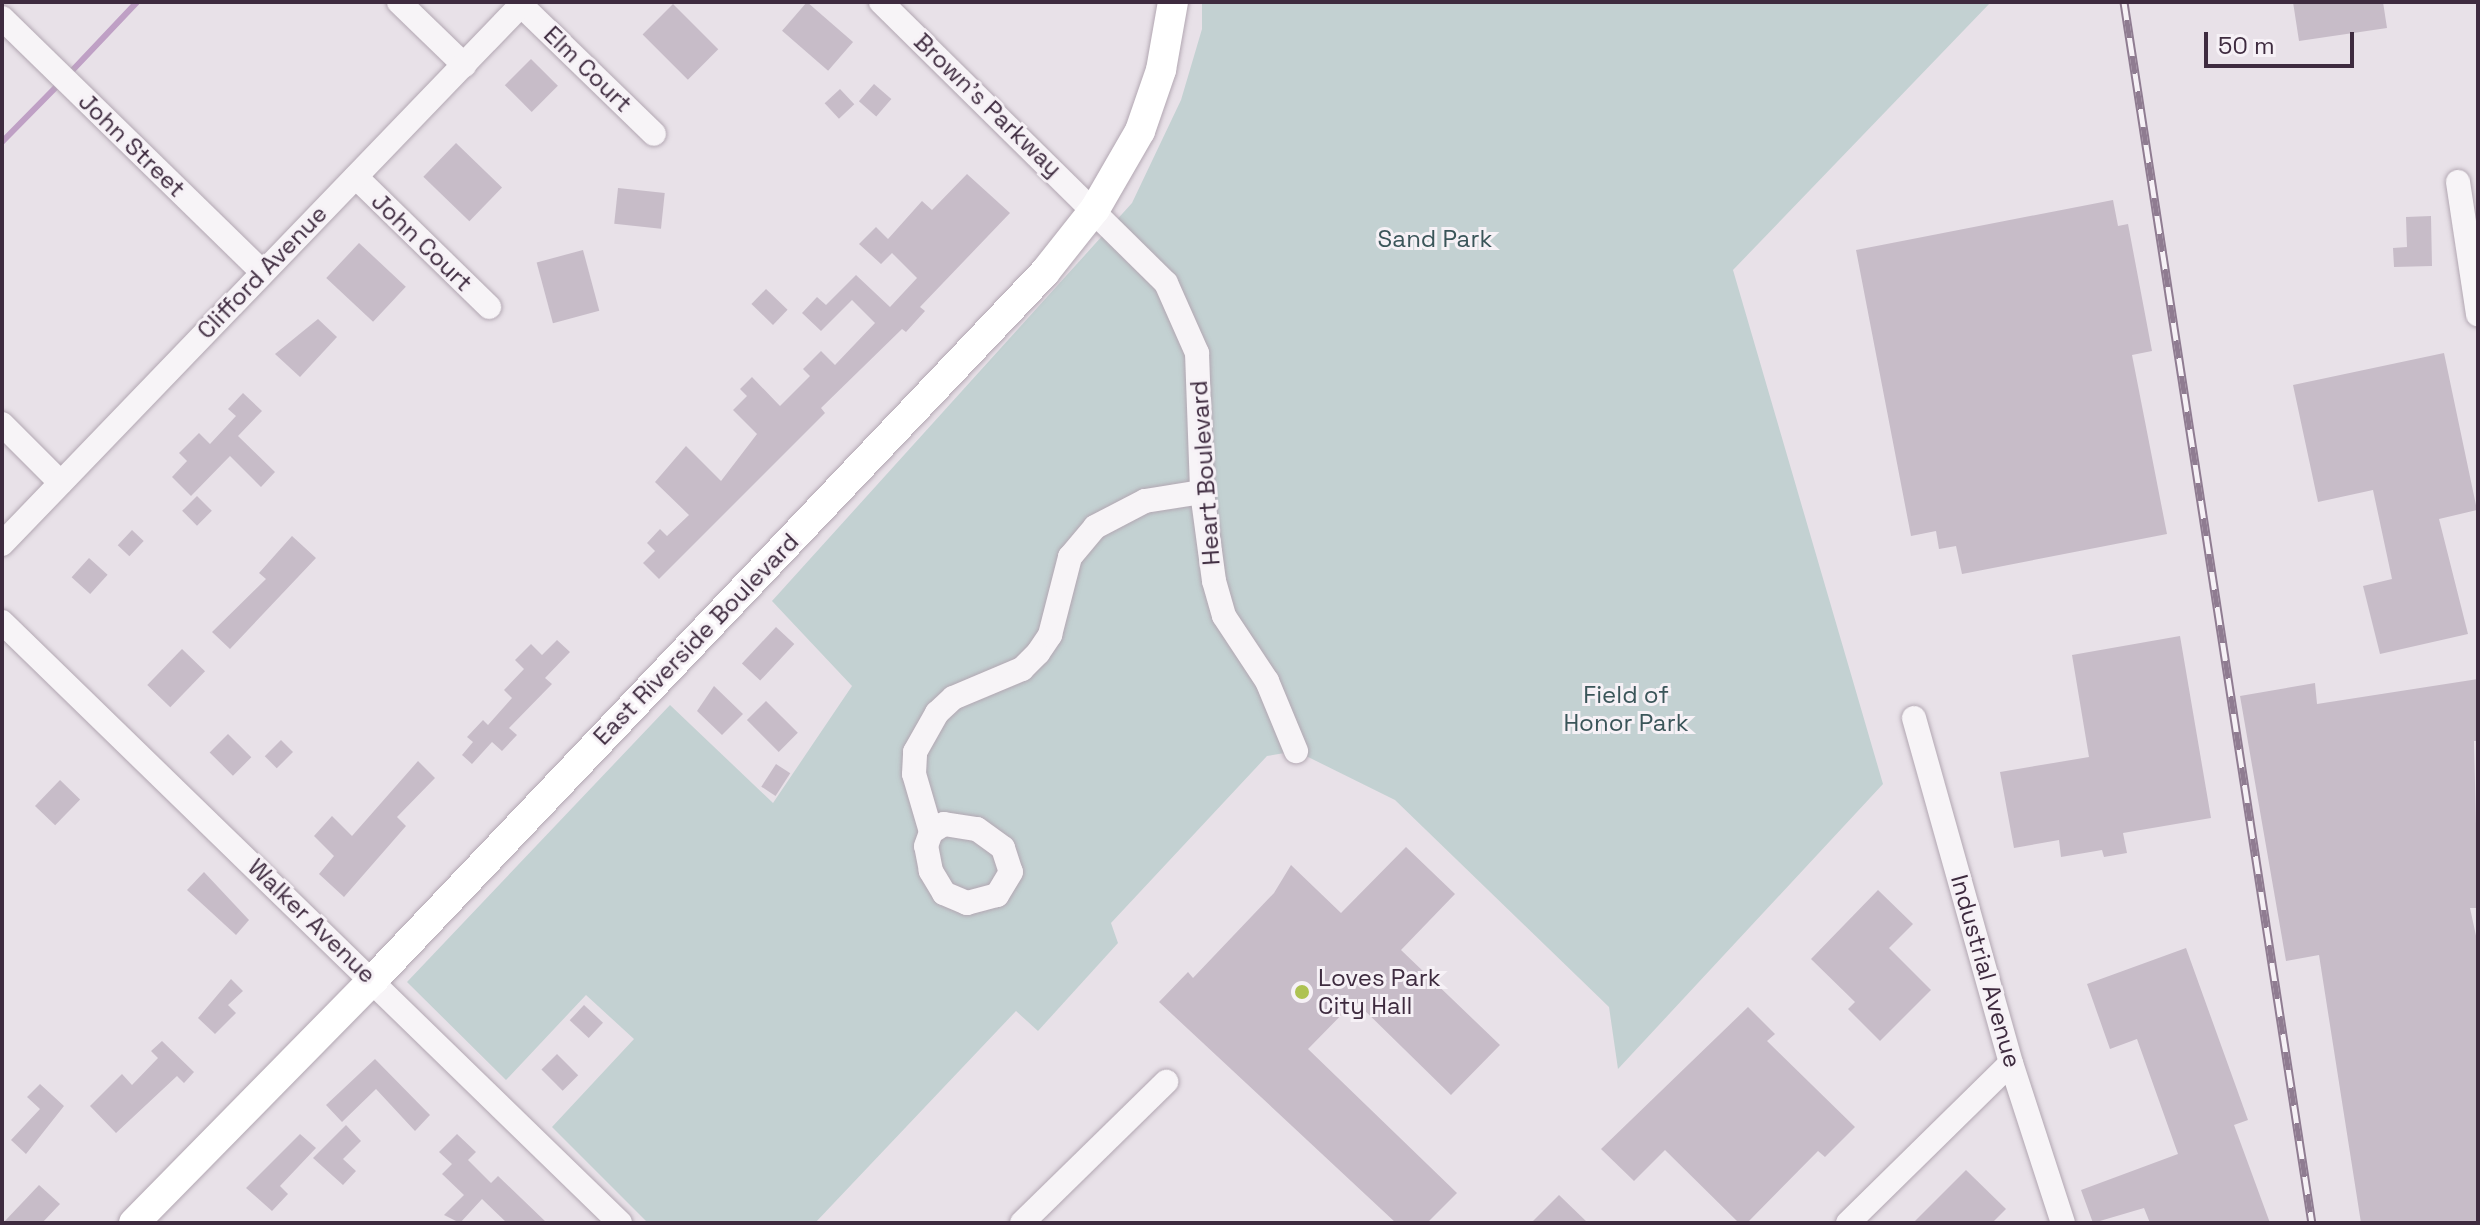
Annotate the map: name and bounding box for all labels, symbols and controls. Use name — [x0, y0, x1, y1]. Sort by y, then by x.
scale bar — [2208, 16, 2358, 66]
street label: Elm Court — [538, 20, 638, 118]
street label: Brown's Parkway — [908, 27, 1068, 183]
text: 50 m — [2218, 30, 2275, 61]
street label: John Street — [73, 87, 191, 203]
street label: John Court — [366, 187, 478, 297]
street label: Clifford Avenue — [191, 199, 333, 345]
park label: Sand Park — [1378, 225, 1492, 253]
street label: Heart Boulevard — [1184, 380, 1226, 566]
street label: East Riverside Boulevard — [587, 527, 805, 751]
park label: Field of Honor Park — [1563, 681, 1689, 737]
street label: Walker Avenue — [242, 853, 382, 989]
street label: Industrial Avenue — [1945, 871, 2027, 1071]
place label: Loves Park City Hall — [1318, 964, 1441, 1020]
marker: Loves Park City Hall — [1293, 983, 1311, 1001]

